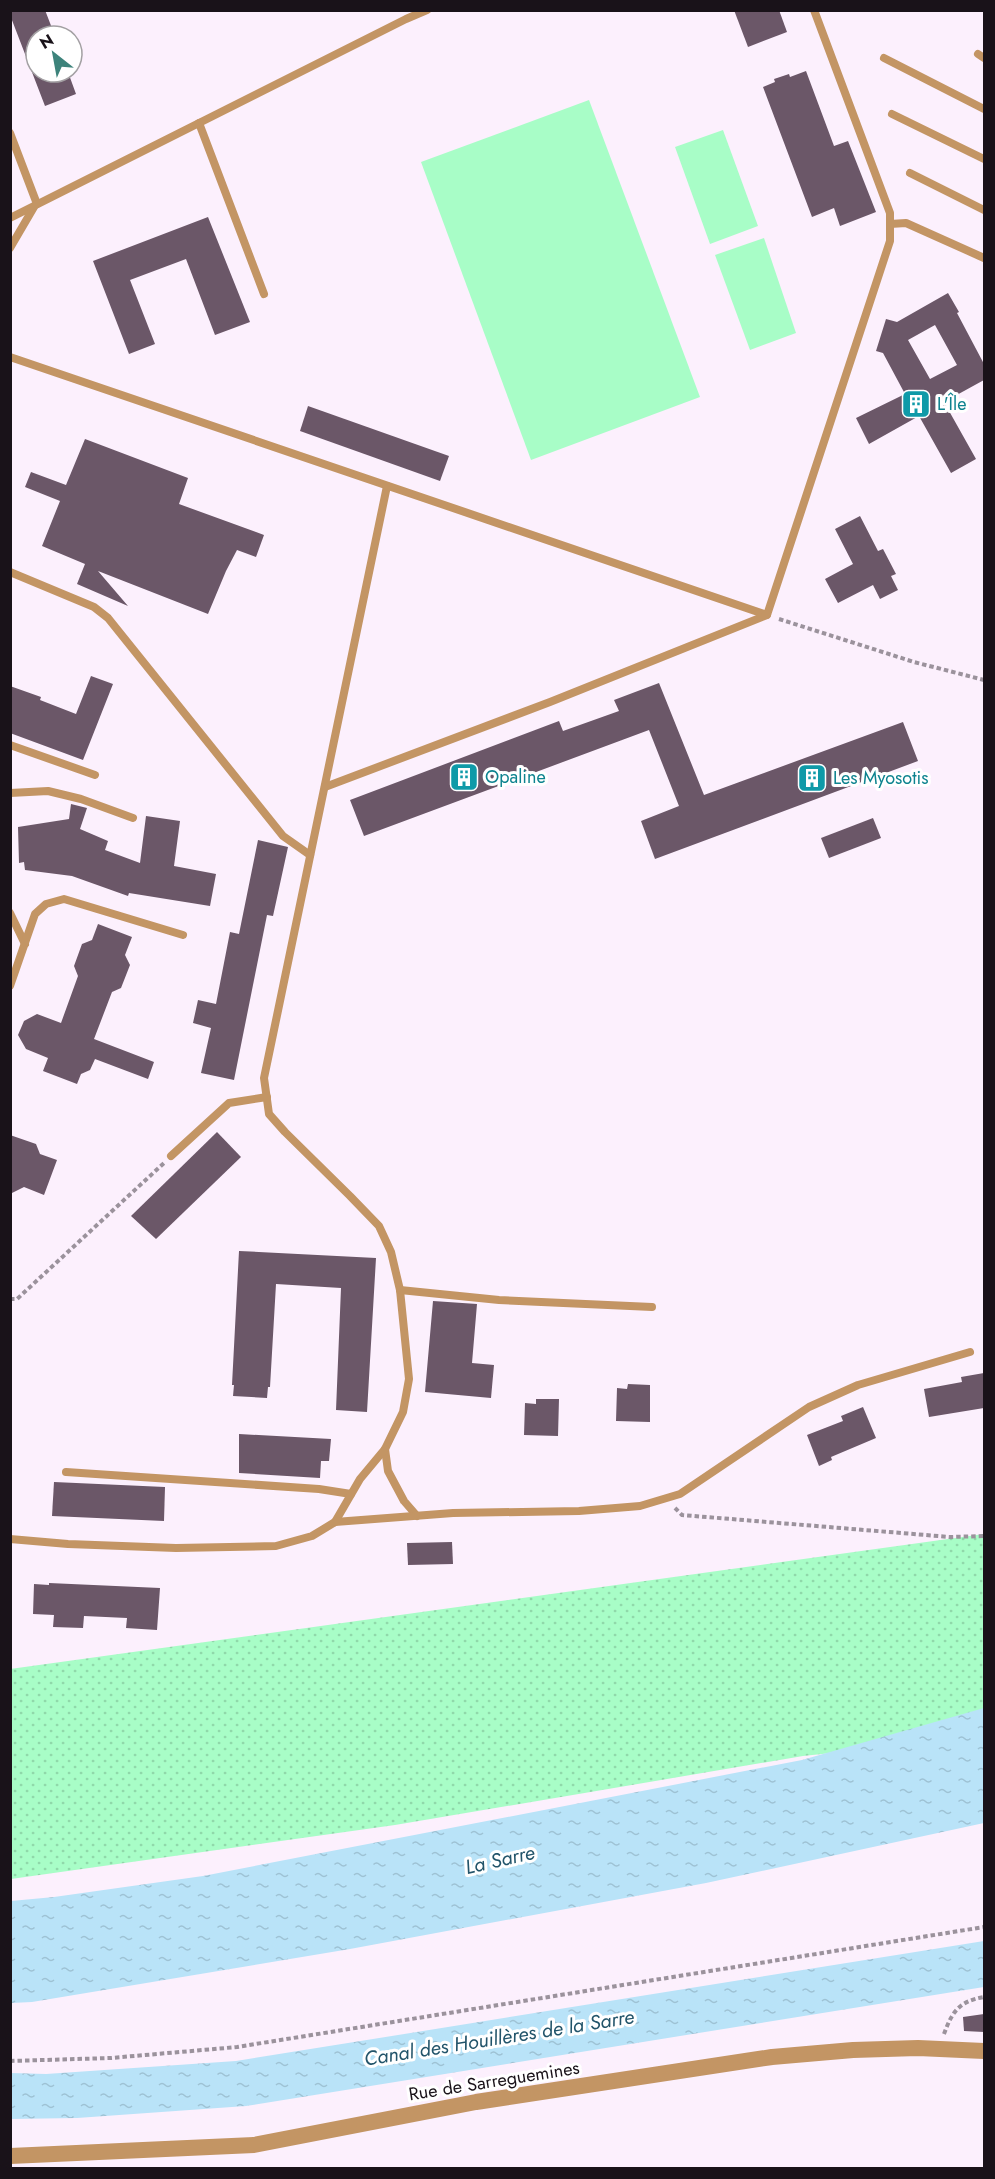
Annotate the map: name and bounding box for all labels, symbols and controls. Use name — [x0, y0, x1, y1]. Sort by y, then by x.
north arrow — [24, 24, 84, 84]
text: N — [35, 28, 58, 55]
building icon: L'Île — [900, 388, 932, 420]
place label: L'Île — [937, 391, 966, 417]
building icon: Opaline — [448, 761, 480, 793]
building icon: Les Myosotis — [796, 762, 828, 794]
place label: Opaline — [485, 764, 546, 790]
place label: Les Myosotis — [833, 765, 928, 791]
water label: La Sarre — [462, 1838, 538, 1882]
water label: Canal des Houillères de la Sarre — [362, 2002, 636, 2074]
street label: Rue de Sarreguemines — [407, 2055, 581, 2107]

